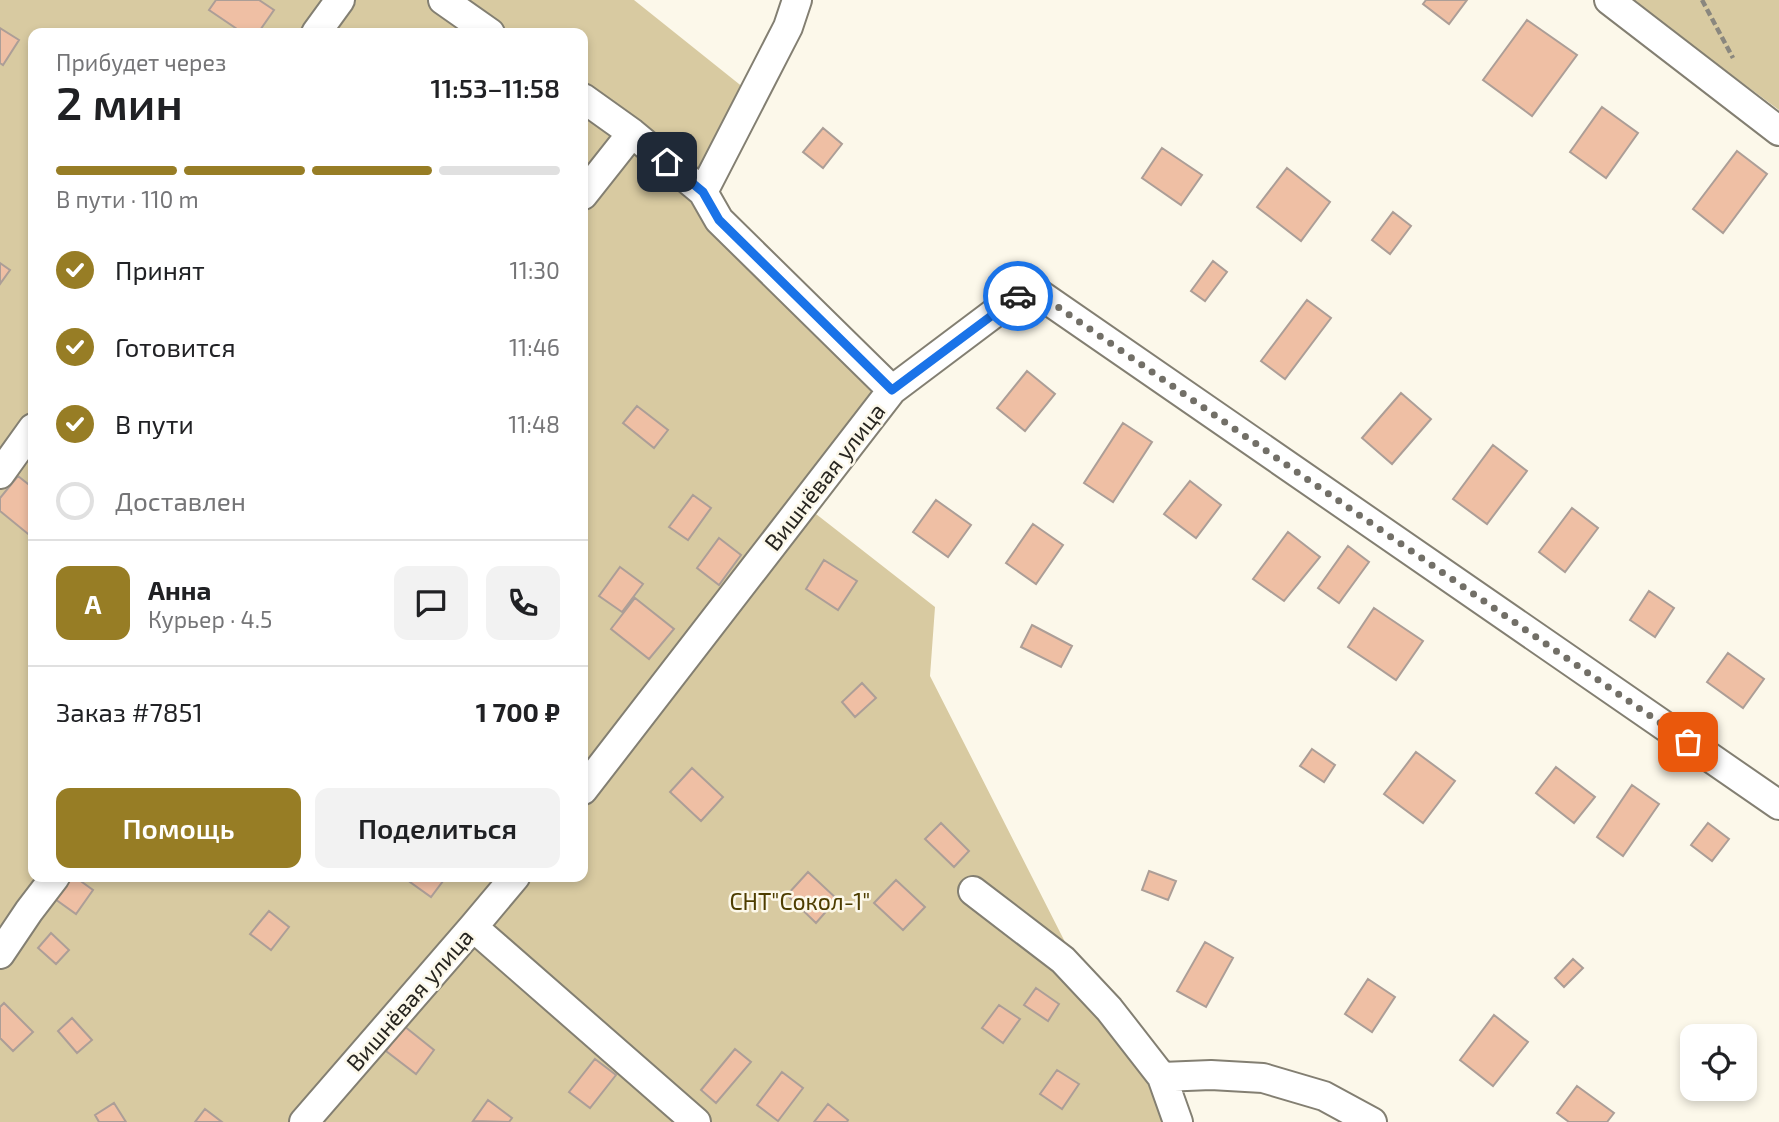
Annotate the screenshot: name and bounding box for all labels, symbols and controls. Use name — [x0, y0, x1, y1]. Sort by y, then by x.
text: Прибудет через — [56, 48, 226, 76]
text: 11:53–11:58 — [431, 72, 560, 103]
text: 2 мин — [56, 74, 183, 129]
pin — [637, 132, 697, 192]
icon: home — [648, 143, 686, 181]
text: В пути · 110 m — [56, 185, 199, 213]
icon: check — [56, 251, 94, 289]
text: Принят — [115, 254, 205, 285]
text: 11:30 — [510, 256, 560, 284]
courier — [983, 261, 1053, 331]
icon: car — [999, 277, 1037, 315]
icon: check — [56, 328, 94, 366]
text: Готовится — [115, 331, 236, 362]
text: 11:46 — [509, 333, 560, 361]
street label: Вишнёвая улица — [758, 397, 891, 556]
icon: check — [56, 405, 94, 443]
text: В пути — [115, 408, 194, 439]
text: 11:48 — [508, 410, 560, 438]
text: Доставлен — [115, 485, 246, 516]
button: chat — [394, 566, 468, 640]
button: phone — [486, 566, 560, 640]
text: Анна — [148, 574, 211, 605]
text: А — [85, 588, 101, 619]
text: Курьер · 4.5 — [148, 605, 272, 633]
text: Заказ #7851 — [56, 696, 203, 727]
text: 1 700 ₽ — [476, 696, 560, 727]
pin — [1658, 712, 1718, 772]
icon: bag — [1669, 723, 1707, 761]
button: Помощь — [56, 788, 301, 868]
button: Поделиться — [315, 788, 560, 868]
park label: СНТ"Сокол-1" — [730, 887, 871, 915]
street label: Вишнёвая улица — [340, 922, 479, 1077]
map controls — [1680, 1024, 1757, 1101]
button: locate — [1680, 1024, 1757, 1101]

